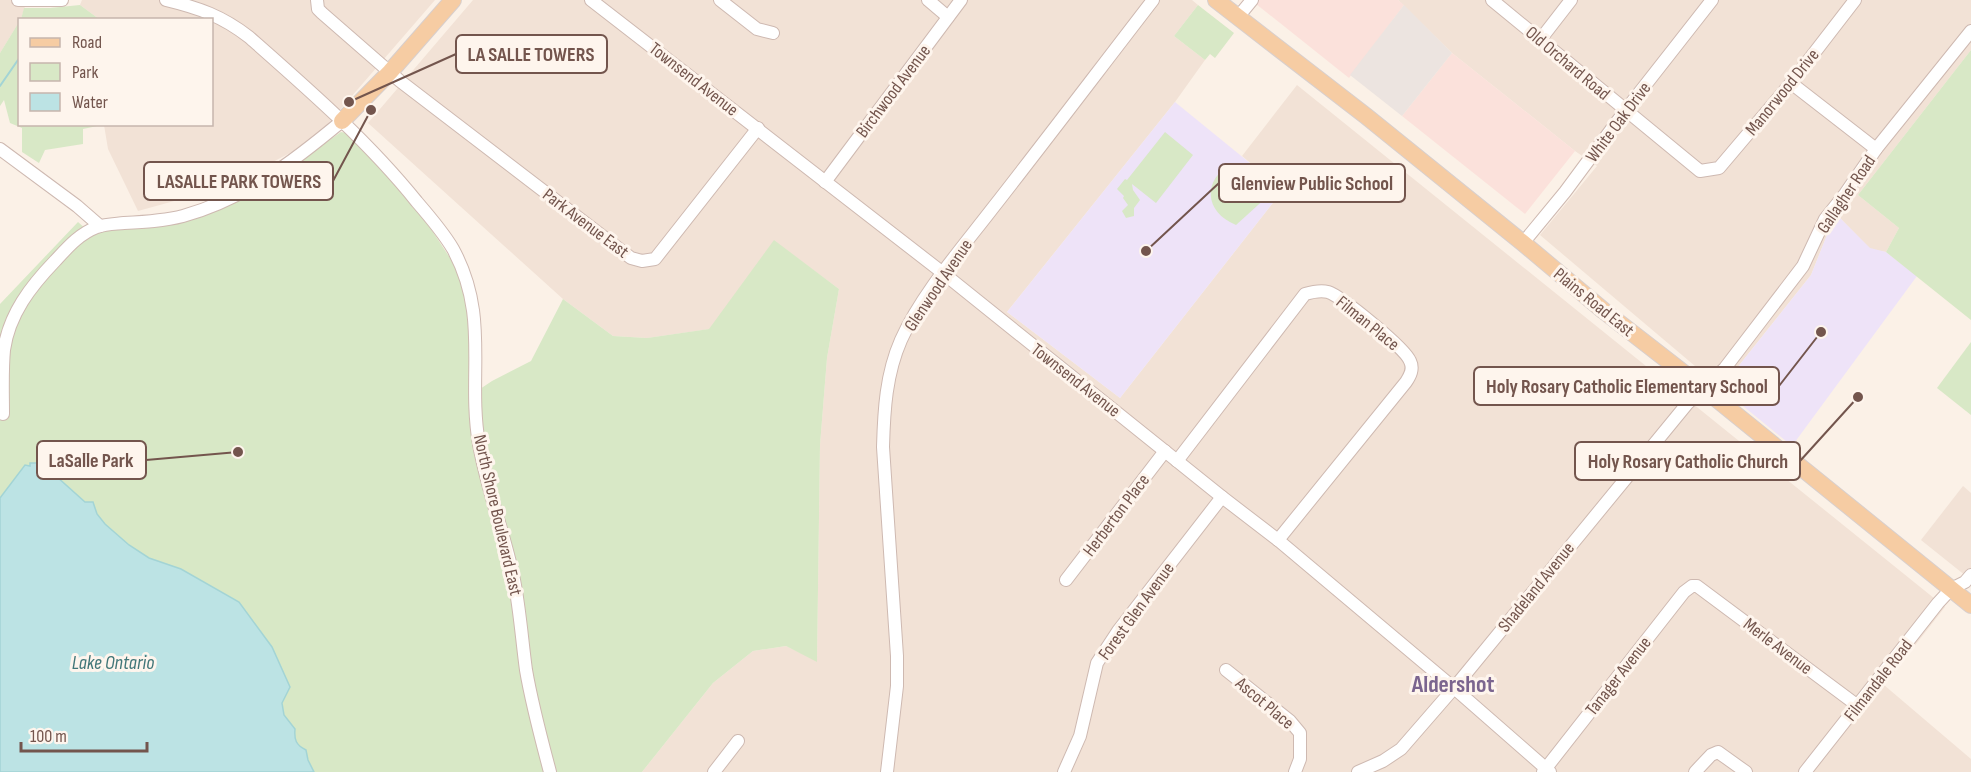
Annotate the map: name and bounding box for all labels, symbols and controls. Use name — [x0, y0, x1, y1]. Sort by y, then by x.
legend — [18, 18, 213, 126]
street label: Old Orchard Road — [1521, 22, 1614, 105]
text: Road — [72, 32, 102, 53]
callout: LA SALLE TOWERS — [456, 35, 607, 73]
street label: Townsend Avenue — [645, 38, 742, 121]
street label: Birchwood Avenue — [852, 41, 935, 142]
text: LA SALLE TOWERS — [468, 43, 594, 67]
street label: Manorwood Drive — [1741, 45, 1824, 140]
text: Park — [72, 62, 98, 83]
street label: White Oak Drive — [1581, 78, 1655, 167]
text: Water — [72, 92, 108, 113]
street label: Gallagher Road — [1813, 151, 1880, 237]
callout: LASALLE PARK TOWERS — [144, 162, 333, 200]
callout: Glenview Public School — [1219, 164, 1405, 202]
text: LASALLE PARK TOWERS — [157, 170, 321, 194]
text: Glenview Public School — [1231, 172, 1393, 196]
street label: Park Avenue East — [539, 184, 633, 263]
street label: Glenwood Avenue — [900, 235, 977, 335]
street label: Plains Road East — [1549, 264, 1638, 341]
street label: Filman Place — [1332, 292, 1403, 355]
street label: Townsend Avenue — [1027, 339, 1124, 422]
callout: Holy Rosary Catholic Elementary School — [1474, 367, 1779, 405]
text: Holy Rosary Catholic Elementary School — [1486, 375, 1768, 399]
street label: North Shore Boulevard East — [469, 433, 526, 598]
callout: LaSalle Park — [37, 441, 146, 479]
callout: Holy Rosary Catholic Church — [1575, 442, 1800, 480]
text: LaSalle Park — [49, 449, 134, 473]
text: Holy Rosary Catholic Church — [1588, 450, 1788, 474]
street label: Herberton Place — [1079, 470, 1154, 560]
street label: Shadeland Avenue — [1494, 538, 1579, 636]
street label: Forest Glen Avenue — [1094, 559, 1179, 664]
street label: Merle Avenue — [1739, 614, 1816, 679]
street label: Tanager Avenue — [1581, 633, 1656, 720]
street label: Filmandale Road — [1840, 635, 1917, 725]
water label: Lake Ontario — [72, 651, 154, 675]
district label: Aldershot — [1411, 670, 1494, 699]
street label: Ascot Place — [1231, 672, 1298, 734]
scale bar — [21, 715, 147, 753]
text: 100 m — [30, 726, 67, 747]

